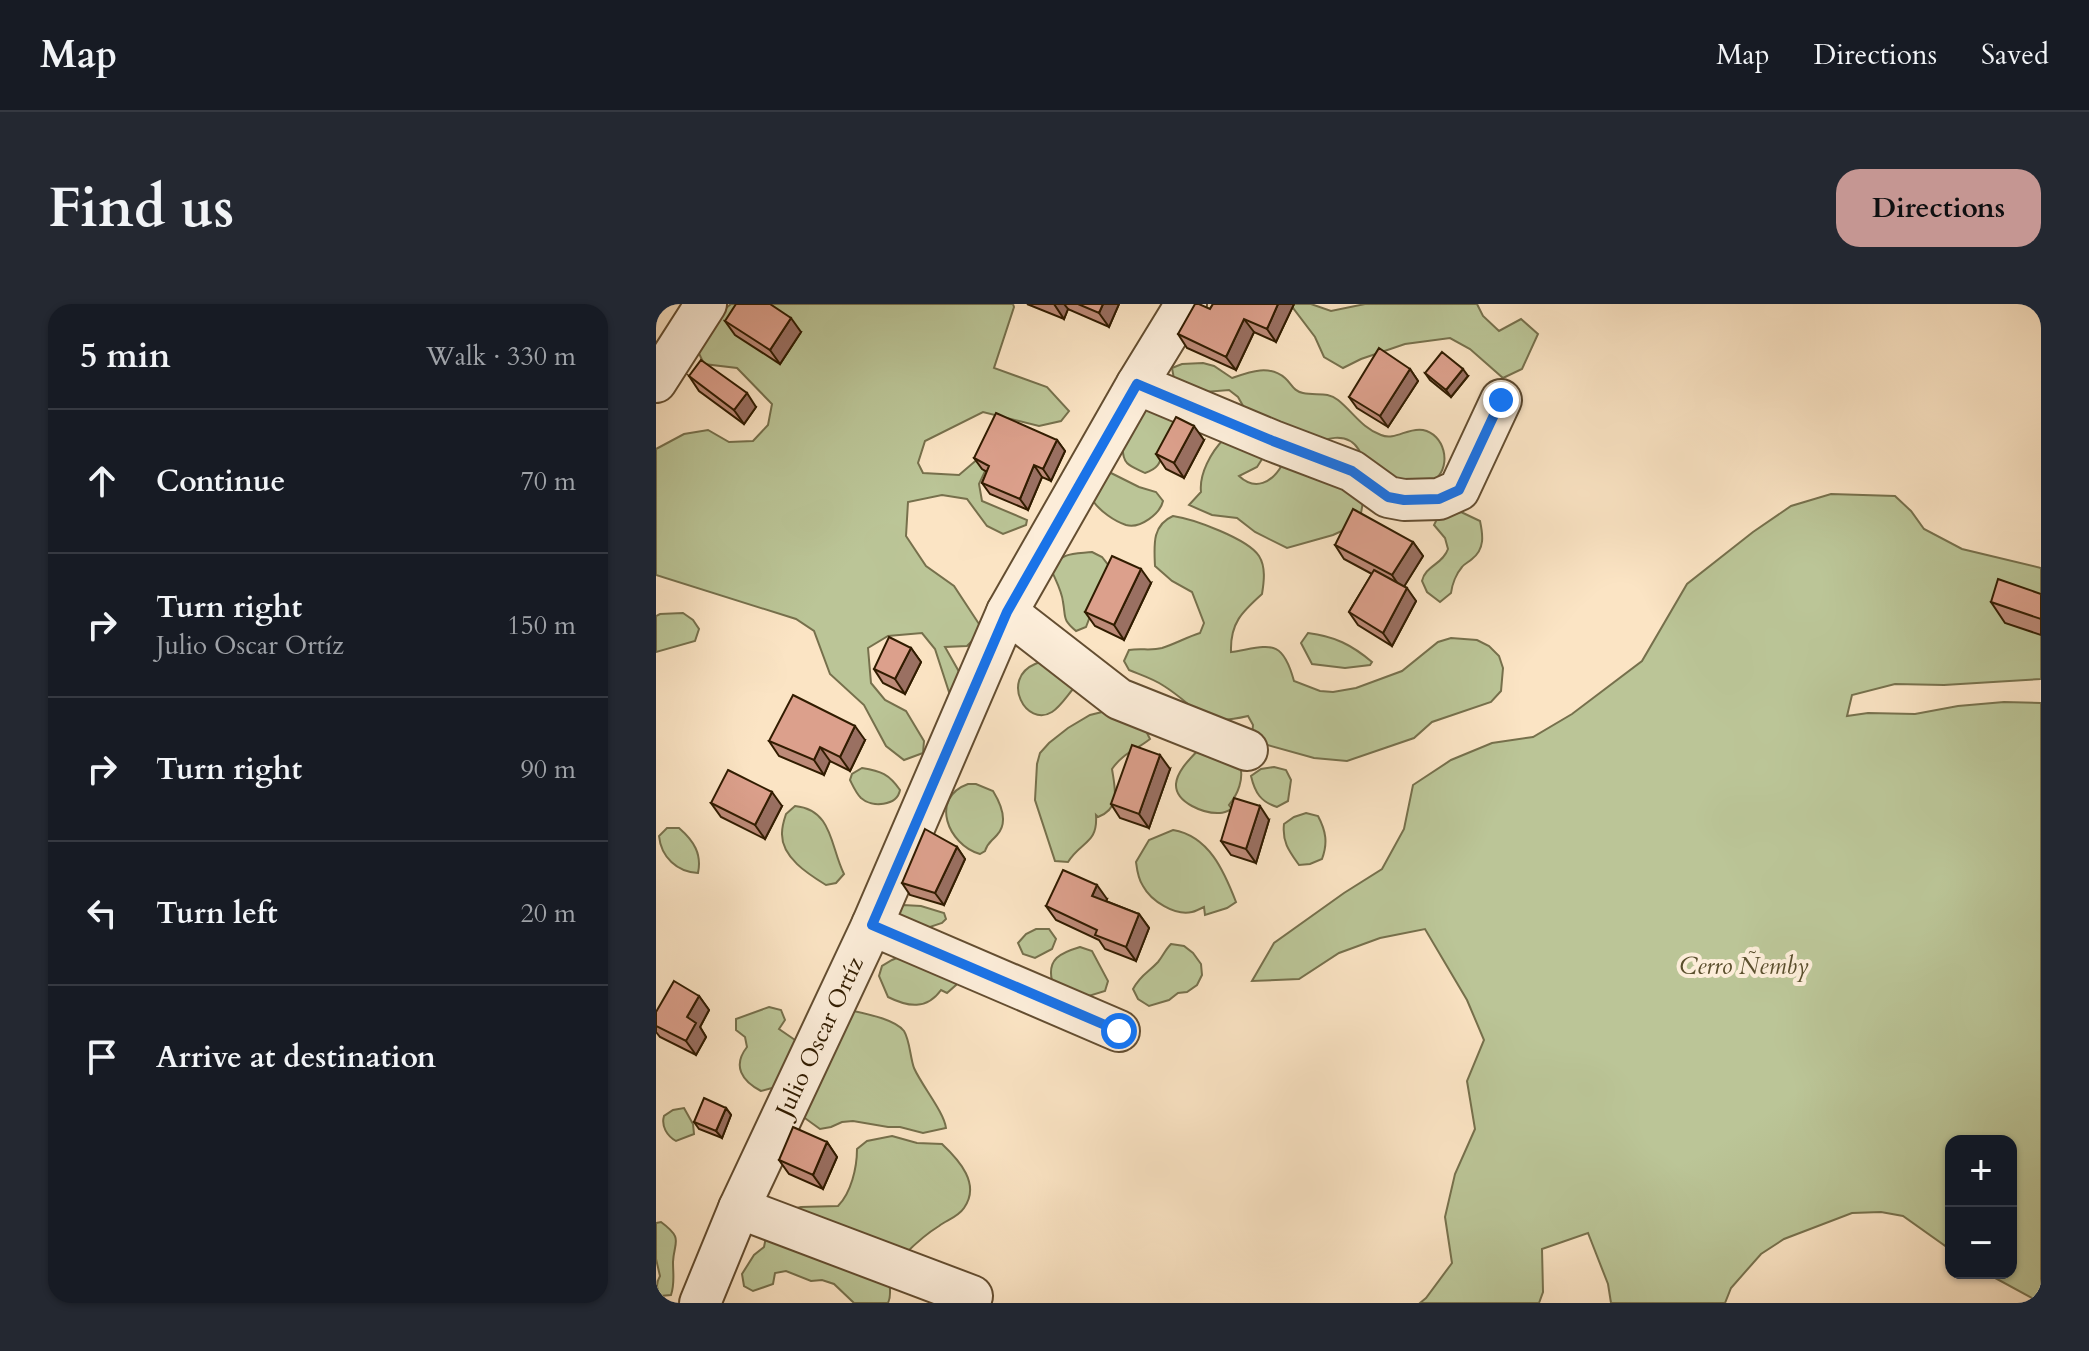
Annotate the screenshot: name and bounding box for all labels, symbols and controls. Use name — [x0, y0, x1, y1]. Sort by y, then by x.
text: Map — [40, 29, 117, 81]
text: Map — [1716, 36, 1770, 74]
text: Directions — [1814, 36, 1937, 74]
text: Saved — [1981, 36, 2049, 74]
button: Directions — [1836, 169, 2041, 247]
text: Find us — [48, 171, 234, 246]
text: 5 min — [80, 333, 171, 379]
text: Walk · 330 m — [426, 339, 576, 374]
route end — [1483, 382, 1519, 418]
icon: ahead — [80, 459, 124, 503]
text: Continue — [156, 461, 285, 502]
text: 70 m — [520, 464, 576, 499]
text: Turn right — [156, 587, 302, 628]
icon: right — [80, 603, 124, 647]
text: 150 m — [507, 608, 576, 643]
text: Julio Oscar Ortíz — [156, 628, 344, 663]
icon: right — [80, 747, 124, 791]
text: Turn right — [156, 749, 302, 790]
text: 90 m — [520, 752, 576, 787]
icon: left — [80, 891, 124, 935]
text: Turn left — [156, 893, 278, 934]
text: 20 m — [520, 896, 576, 931]
park label: Cerro Ñemby — [1679, 950, 1809, 983]
street label: Julio Oscar Ortíz — [767, 951, 872, 1125]
route start — [1101, 1013, 1137, 1049]
icon: arrive — [80, 1035, 124, 1079]
text: Arrive at destination — [156, 1037, 436, 1078]
map controls — [1945, 1135, 2017, 1279]
button: + — [1945, 1135, 2017, 1207]
button: − — [1945, 1207, 2017, 1279]

